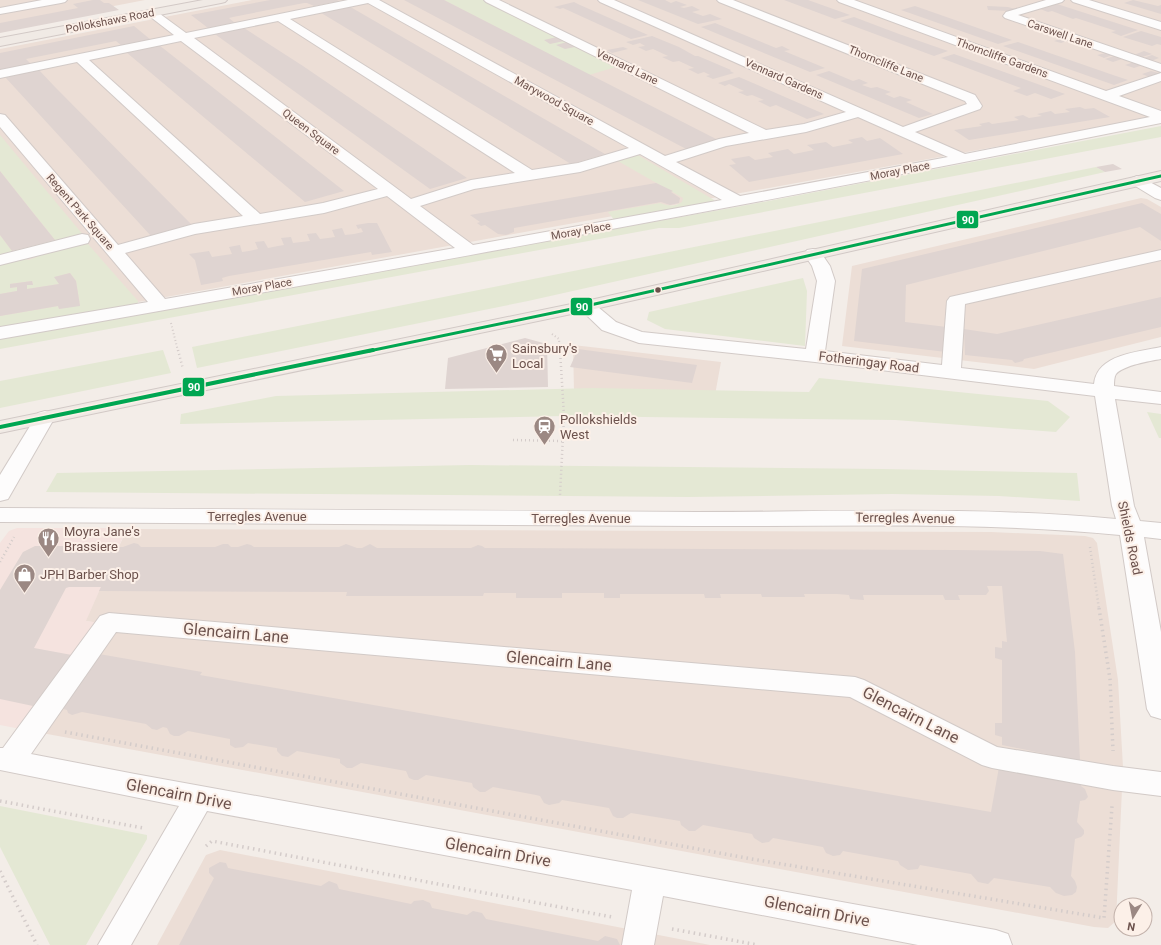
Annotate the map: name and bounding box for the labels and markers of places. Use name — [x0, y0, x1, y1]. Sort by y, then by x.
unlabelled marker — [653, 285, 663, 295]
place label: Sainsbury's Local — [512, 341, 578, 371]
supermarket icon: Sainsbury's Local — [484, 342, 510, 375]
place label: Pollokshields West — [560, 412, 637, 442]
station icon: Pollokshields West — [531, 413, 557, 446]
place label: Moyra Jane's Brassiere — [64, 524, 140, 554]
restaurant icon: Moyra Jane's Brassiere — [35, 525, 61, 558]
shop icon: JPH Barber Shop — [12, 561, 38, 594]
place label: JPH Barber Shop — [40, 567, 139, 582]

